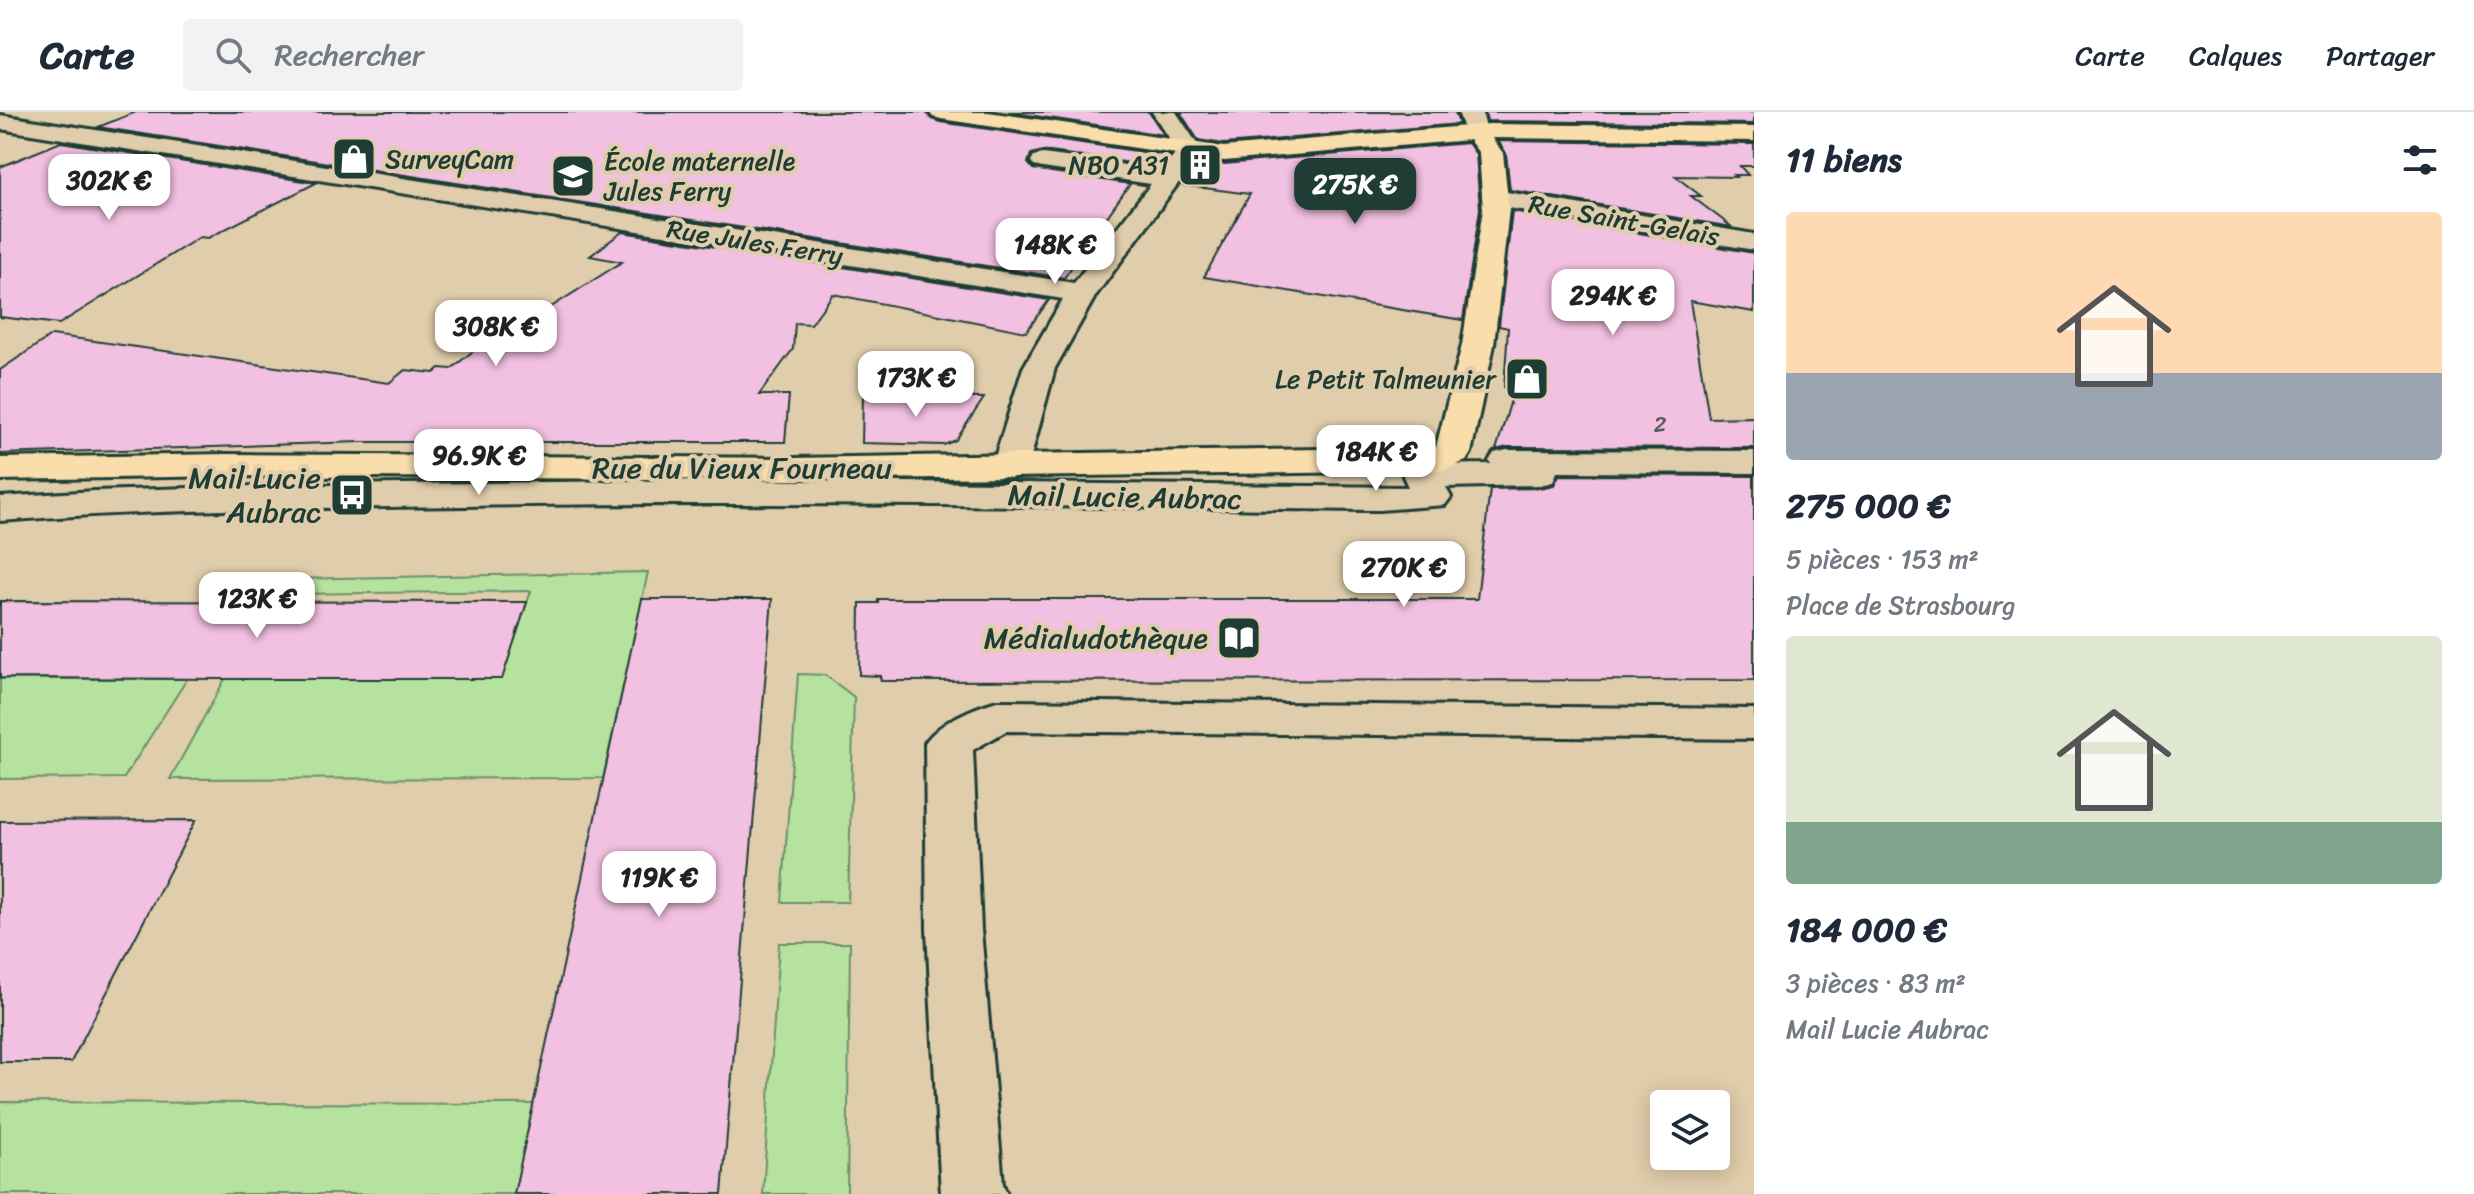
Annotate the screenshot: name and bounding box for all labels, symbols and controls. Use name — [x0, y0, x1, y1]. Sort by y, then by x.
search box — [183, 19, 743, 91]
text: Carte — [40, 22, 135, 89]
text: Rechercher — [275, 28, 424, 82]
text: Carte — [2075, 31, 2145, 80]
text: Calques — [2189, 31, 2282, 80]
text: Partager — [2326, 31, 2434, 80]
icon: search — [211, 33, 255, 77]
text: 11 biens — [1786, 130, 1902, 190]
shop icon: SurveyCam — [330, 135, 378, 183]
place label: SurveyCam — [385, 136, 514, 182]
place label: École maternelle Jules Ferry — [603, 138, 796, 214]
icon: filters — [2398, 138, 2442, 182]
building icon: NBO A31 — [1176, 141, 1224, 189]
place label: NBO A31 — [1068, 142, 1169, 188]
school or university icon: École maternelle Jules Ferry — [549, 152, 597, 200]
pin: 302K € — [44, 154, 174, 222]
text: 302K € — [66, 157, 152, 203]
pin: 275K € — [1290, 158, 1420, 226]
text: 275K € — [1312, 161, 1398, 207]
street label: Rue Saint-Gelais — [1525, 181, 1724, 260]
street label: Rue Jules Ferry — [664, 205, 847, 279]
pin: 148K € — [990, 218, 1120, 286]
text: 148K € — [1014, 221, 1096, 267]
icon: home — [2042, 264, 2186, 408]
pin: 294K € — [1548, 269, 1678, 337]
text: 294K € — [1569, 272, 1657, 318]
pin: 308K € — [431, 300, 561, 368]
text: 308K € — [453, 303, 539, 349]
pin: 173K € — [851, 351, 981, 419]
text: 173K € — [876, 354, 956, 400]
shop icon: Le Petit Talmeunier — [1503, 355, 1551, 403]
place label: Le Petit Talmeunier — [1275, 356, 1497, 402]
house number: 2 — [1654, 405, 1667, 444]
pin: 184K € — [1311, 425, 1441, 493]
text: 184K € — [1335, 428, 1417, 474]
pin: 96.9K € — [405, 429, 553, 497]
text: 96.9K € — [432, 432, 526, 478]
street label: Rue du Vieux Fourneau — [592, 441, 892, 495]
place label: Mail Lucie Aubrac — [188, 451, 321, 539]
street label: Mail Lucie Aubrac — [1007, 468, 1243, 526]
bus stop icon: Mail Lucie Aubrac — [328, 471, 376, 519]
text: 275 000 € — [1786, 476, 1951, 536]
text: 5 pièces · 153 m² — [1786, 536, 1979, 582]
pin: 270K € — [1339, 541, 1469, 609]
text: 270K € — [1361, 544, 1447, 590]
pin: 123K € — [192, 572, 322, 640]
text: 123K € — [217, 575, 297, 621]
text: Place de Strasbourg — [1786, 582, 2016, 628]
place label: Médialudothèque — [984, 611, 1208, 665]
library icon: Médialudothèque — [1215, 614, 1263, 662]
icon: home — [2042, 688, 2186, 832]
pin: 119K € — [594, 851, 724, 919]
text: 119K € — [620, 854, 698, 900]
text: 184 000 € — [1786, 900, 1947, 960]
text: 3 pièces · 83 m² — [1786, 960, 1966, 1006]
text: Mail Lucie Aubrac — [1786, 1006, 1989, 1052]
map controls — [1650, 1090, 1730, 1170]
button: layers — [1650, 1090, 1730, 1170]

